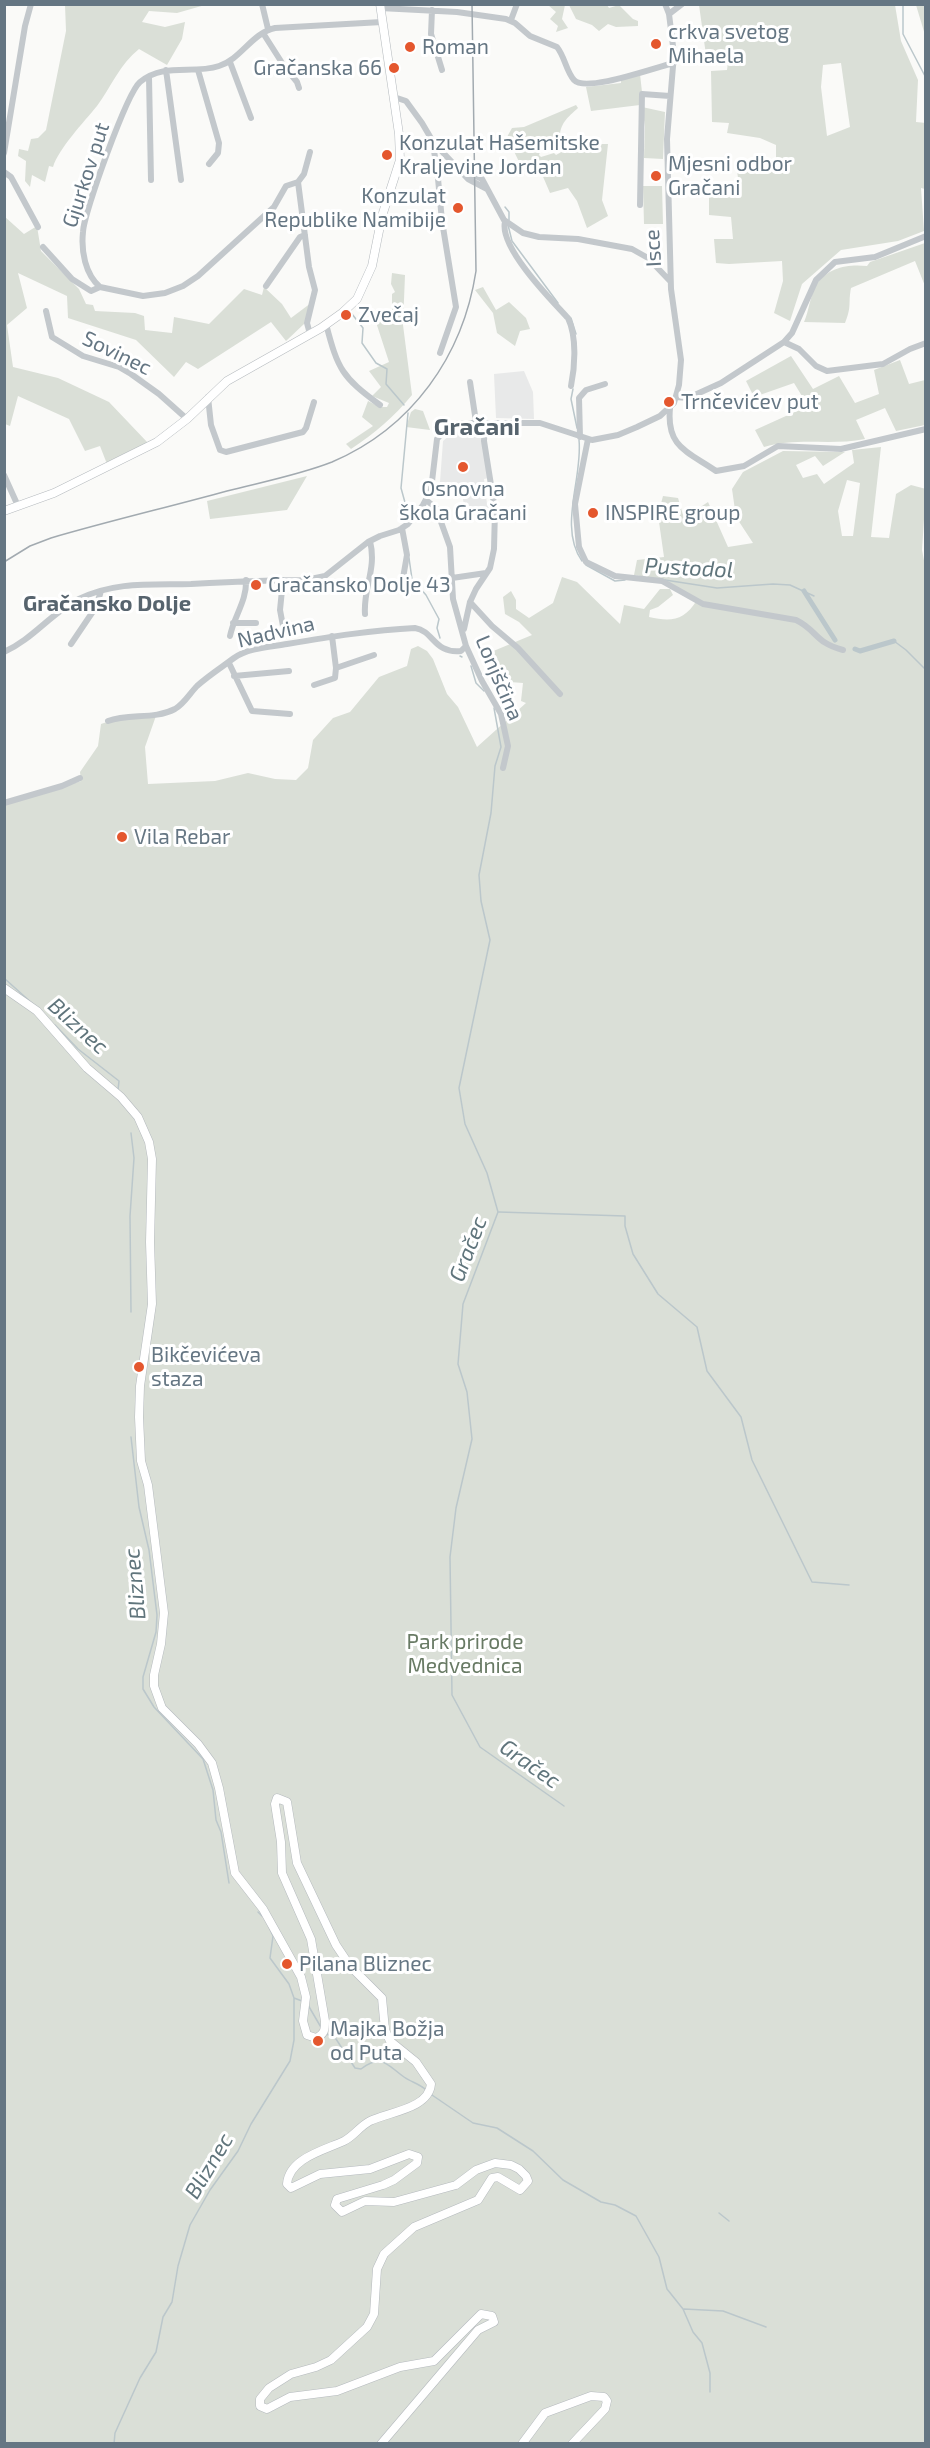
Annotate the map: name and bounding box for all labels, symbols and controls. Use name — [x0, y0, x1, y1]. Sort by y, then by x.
place label: crkva svetog Mihaela — [668, 19, 789, 69]
place label: Roman — [422, 34, 489, 60]
marker: crkva svetog Mihaela — [649, 37, 663, 51]
marker: Roman — [403, 40, 417, 54]
place label: Gračanska 66 — [253, 55, 382, 81]
marker: Gračanska 66 — [387, 61, 401, 75]
street label: Gjurkov put — [57, 119, 115, 231]
place label: Konzulat Hašemitske Kraljevine Jordan — [399, 130, 600, 180]
marker: Konzulat Hašemitske Kraljevine Jordan — [380, 148, 394, 162]
place label: Mjesni odbor Gračani — [668, 151, 792, 201]
marker: Mjesni odbor Gračani — [649, 169, 663, 183]
place label: Konzulat Republike Namibije — [264, 183, 446, 233]
marker: Konzulat Republike Namibije — [451, 201, 465, 215]
street label: Isce — [639, 229, 667, 267]
place label: Zvečaj — [358, 302, 419, 328]
marker: Zvečaj — [339, 308, 353, 322]
street label: Sovinec — [78, 326, 156, 380]
place label: Trnčevićev put — [681, 389, 819, 415]
marker: Trnčevićev put — [662, 395, 676, 409]
district label: Gračani — [434, 413, 520, 441]
marker: Osnovna škola Gračani — [456, 460, 470, 474]
place label: Osnovna škola Gračani — [399, 476, 527, 526]
place label: INSPIRE group — [605, 500, 740, 526]
marker: INSPIRE group — [586, 506, 600, 520]
water label: Pustodol — [644, 552, 734, 584]
place label: Gračansko Dolje 43 — [268, 572, 451, 598]
marker: Gračansko Dolje 43 — [249, 578, 263, 592]
district label: Gračansko Dolje — [23, 591, 191, 617]
street label: Nadvina — [235, 611, 317, 653]
street label: Lonjščina — [470, 632, 528, 724]
place label: Vila Rebar — [134, 824, 231, 850]
marker: Vila Rebar — [115, 830, 129, 844]
water label: Bliznec — [43, 992, 113, 1060]
water label: Gračec — [444, 1213, 492, 1285]
place label: Bikčevićeva staza — [151, 1342, 261, 1392]
marker: Bikčevićeva staza — [132, 1360, 146, 1374]
water label: Bliznec — [119, 1547, 151, 1621]
park label: Park prirode Medvednica — [407, 1629, 523, 1679]
water label: Gračec — [495, 1734, 565, 1794]
place label: Pilana Bliznec — [299, 1951, 432, 1977]
marker: Pilana Bliznec — [280, 1957, 294, 1971]
place label: Majka Božja od Puta — [330, 2016, 445, 2066]
marker: Majka Božja od Puta — [311, 2034, 325, 2048]
water label: Bliznec — [179, 2128, 239, 2204]

